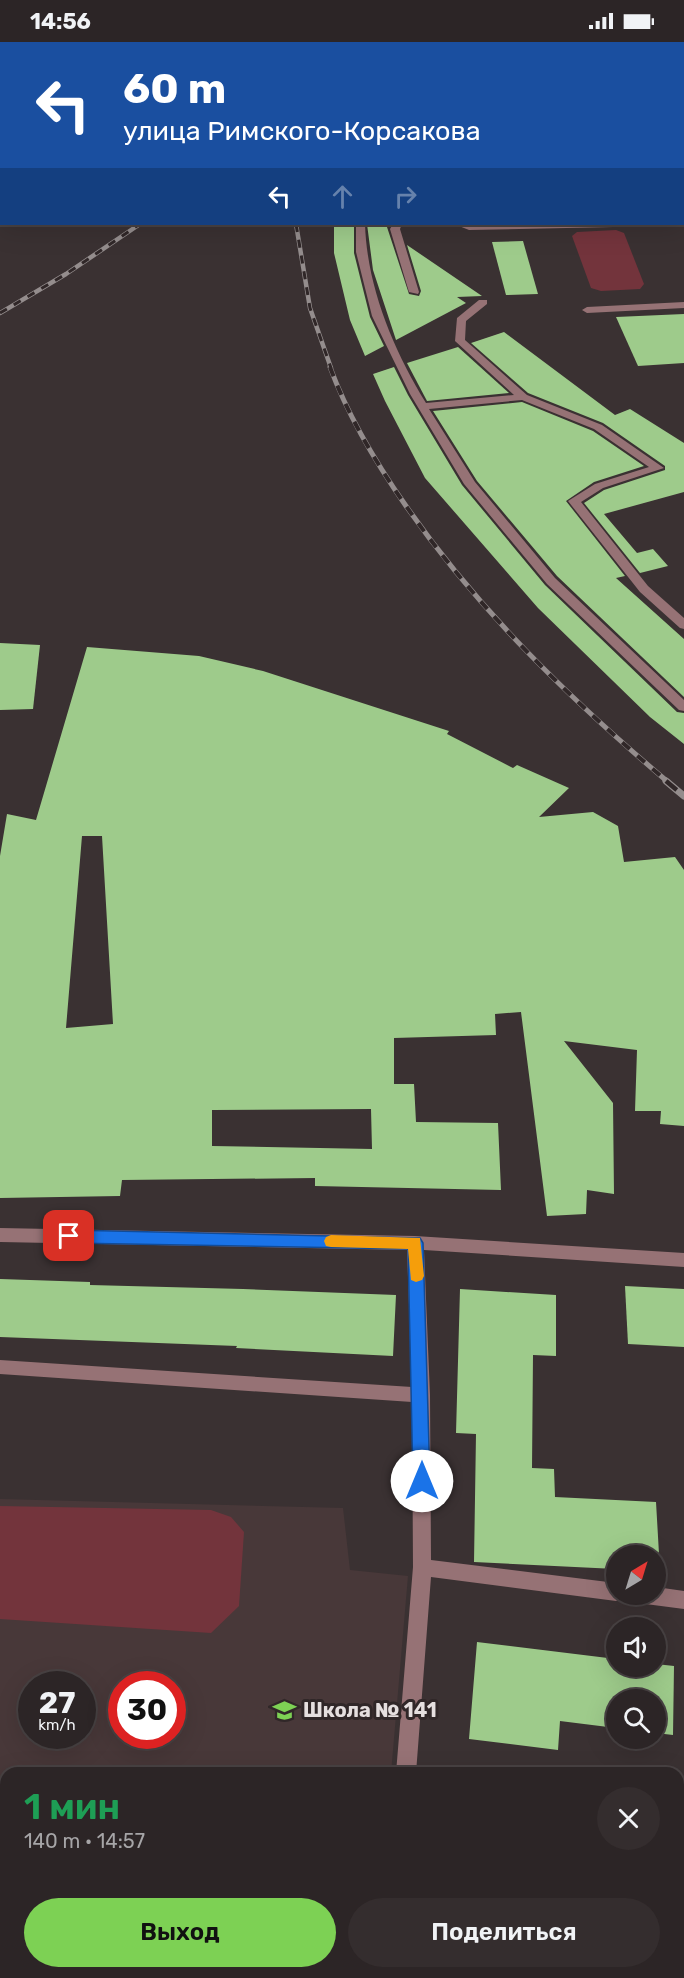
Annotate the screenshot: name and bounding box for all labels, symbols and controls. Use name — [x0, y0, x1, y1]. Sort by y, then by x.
text: 14:56 — [30, 8, 91, 35]
text: 60 m — [123, 64, 226, 114]
icon: left — [24, 66, 102, 144]
text: улица Римского-Корсакова — [123, 115, 481, 147]
icon: left — [263, 180, 296, 213]
icon: ahead — [326, 180, 359, 213]
icon: right — [389, 180, 422, 213]
pin — [43, 1210, 94, 1261]
icon: arrive — [52, 1219, 85, 1252]
position arrow — [390, 1449, 454, 1513]
north arrow — [606, 1545, 666, 1605]
map controls — [606, 1545, 666, 1749]
button: sound — [606, 1617, 666, 1677]
speed limit sign: 30 — [108, 1671, 186, 1749]
text: 27 — [39, 1685, 75, 1721]
button: search — [606, 1689, 666, 1749]
school or university icon: Школа № 141 — [272, 1697, 298, 1723]
place label: Школа № 141 — [303, 1698, 437, 1722]
text: km/h — [38, 1716, 76, 1734]
text: 1 мин — [24, 1785, 120, 1828]
button: close — [597, 1787, 660, 1850]
text: 140 m · 14:57 — [24, 1829, 145, 1853]
button: Выход — [24, 1898, 336, 1967]
button: Поделиться — [348, 1898, 660, 1967]

